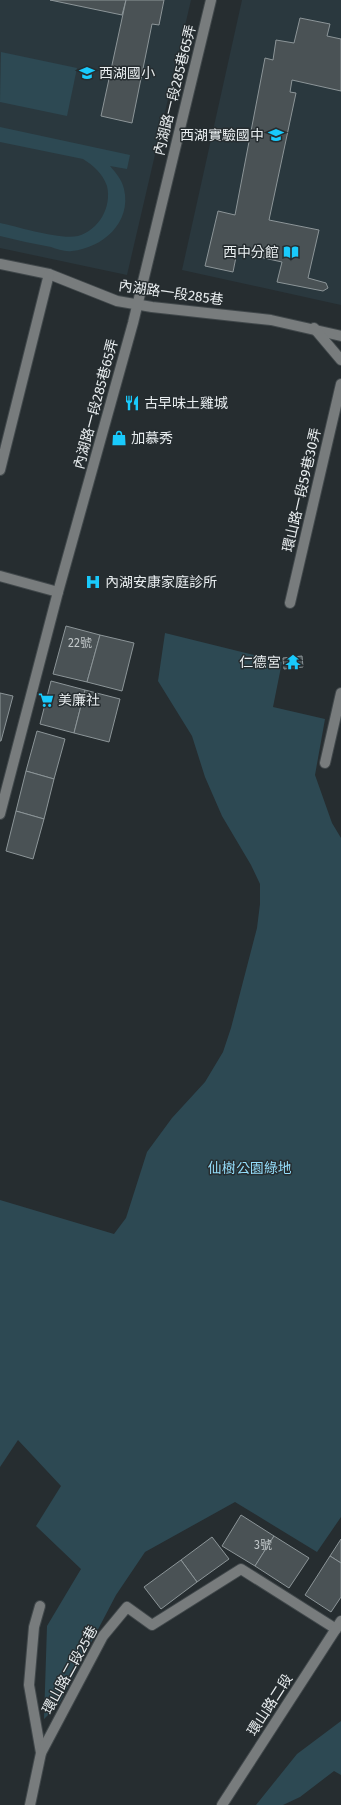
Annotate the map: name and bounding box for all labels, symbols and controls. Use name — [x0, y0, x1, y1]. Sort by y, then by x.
street label: 內湖路一段285巷65弄 — [151, 23, 199, 157]
school or university icon: 西湖國小 — [78, 64, 96, 82]
place label: 西湖國小 — [99, 65, 155, 82]
school or university icon: 西湖實驗國中 — [267, 126, 285, 144]
place label: 西湖實驗國中 — [180, 127, 264, 144]
library icon: 西中分館 — [282, 243, 300, 261]
place label: 西中分館 — [223, 244, 279, 261]
street label: 內湖路一段285巷 — [117, 277, 225, 309]
street label: 內湖路一段285巷65弄 — [70, 337, 122, 471]
restaurant icon: 古早味土雞城 — [123, 394, 141, 412]
place label: 古早味土雞城 — [144, 395, 228, 412]
street label: 環山路一段59巷30弄 — [279, 426, 325, 554]
shop icon: 加慕秀 — [110, 429, 128, 447]
place label: 加慕秀 — [131, 430, 173, 447]
hospital icon: 內湖安康家庭診所 — [84, 573, 102, 591]
place label: 內湖安康家庭診所 — [105, 574, 217, 591]
house number: 22號 — [68, 636, 92, 650]
temple icon: 仁德宮 — [284, 653, 302, 671]
place label: 仁德宮 — [239, 654, 281, 671]
supermarket icon: 美廉社 — [37, 691, 55, 709]
place label: 美廉社 — [58, 692, 100, 709]
park label: 仙樹公園綠地 — [208, 1160, 292, 1177]
house number: 3號 — [254, 1538, 272, 1552]
street label: 環山路二段25巷 — [39, 1623, 101, 1717]
street label: 環山路二段 — [244, 1671, 296, 1739]

